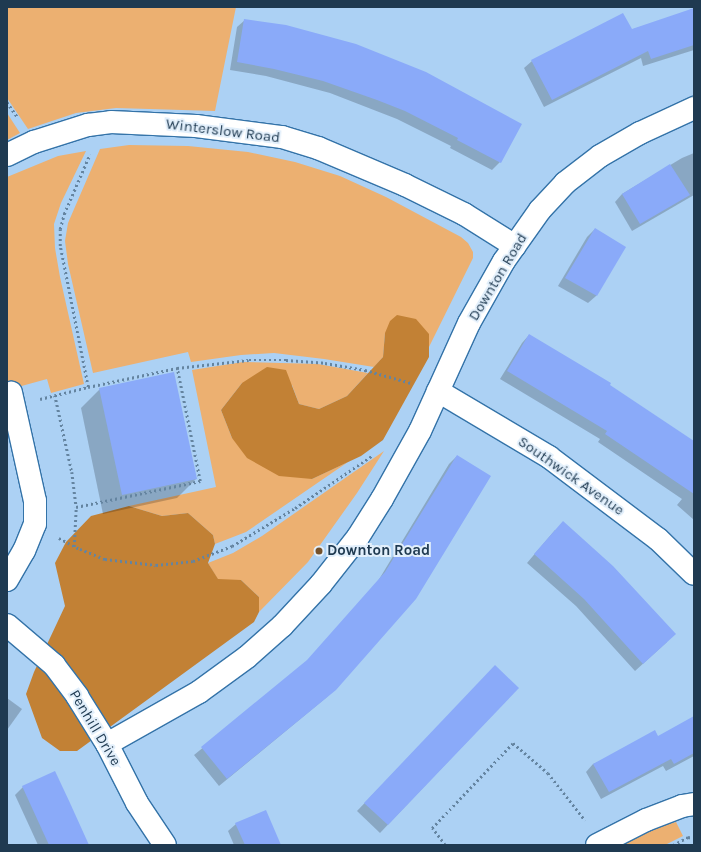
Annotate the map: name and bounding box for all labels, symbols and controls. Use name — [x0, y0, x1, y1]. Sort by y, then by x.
street label: Winterslow Road — [165, 115, 281, 147]
street label: Downton Road — [465, 230, 531, 324]
street label: Southwick Avenue — [514, 433, 628, 519]
place label: Downton Road — [327, 542, 430, 560]
marker: Downton Road — [314, 546, 324, 556]
street label: Penhill Drive — [65, 687, 125, 769]

